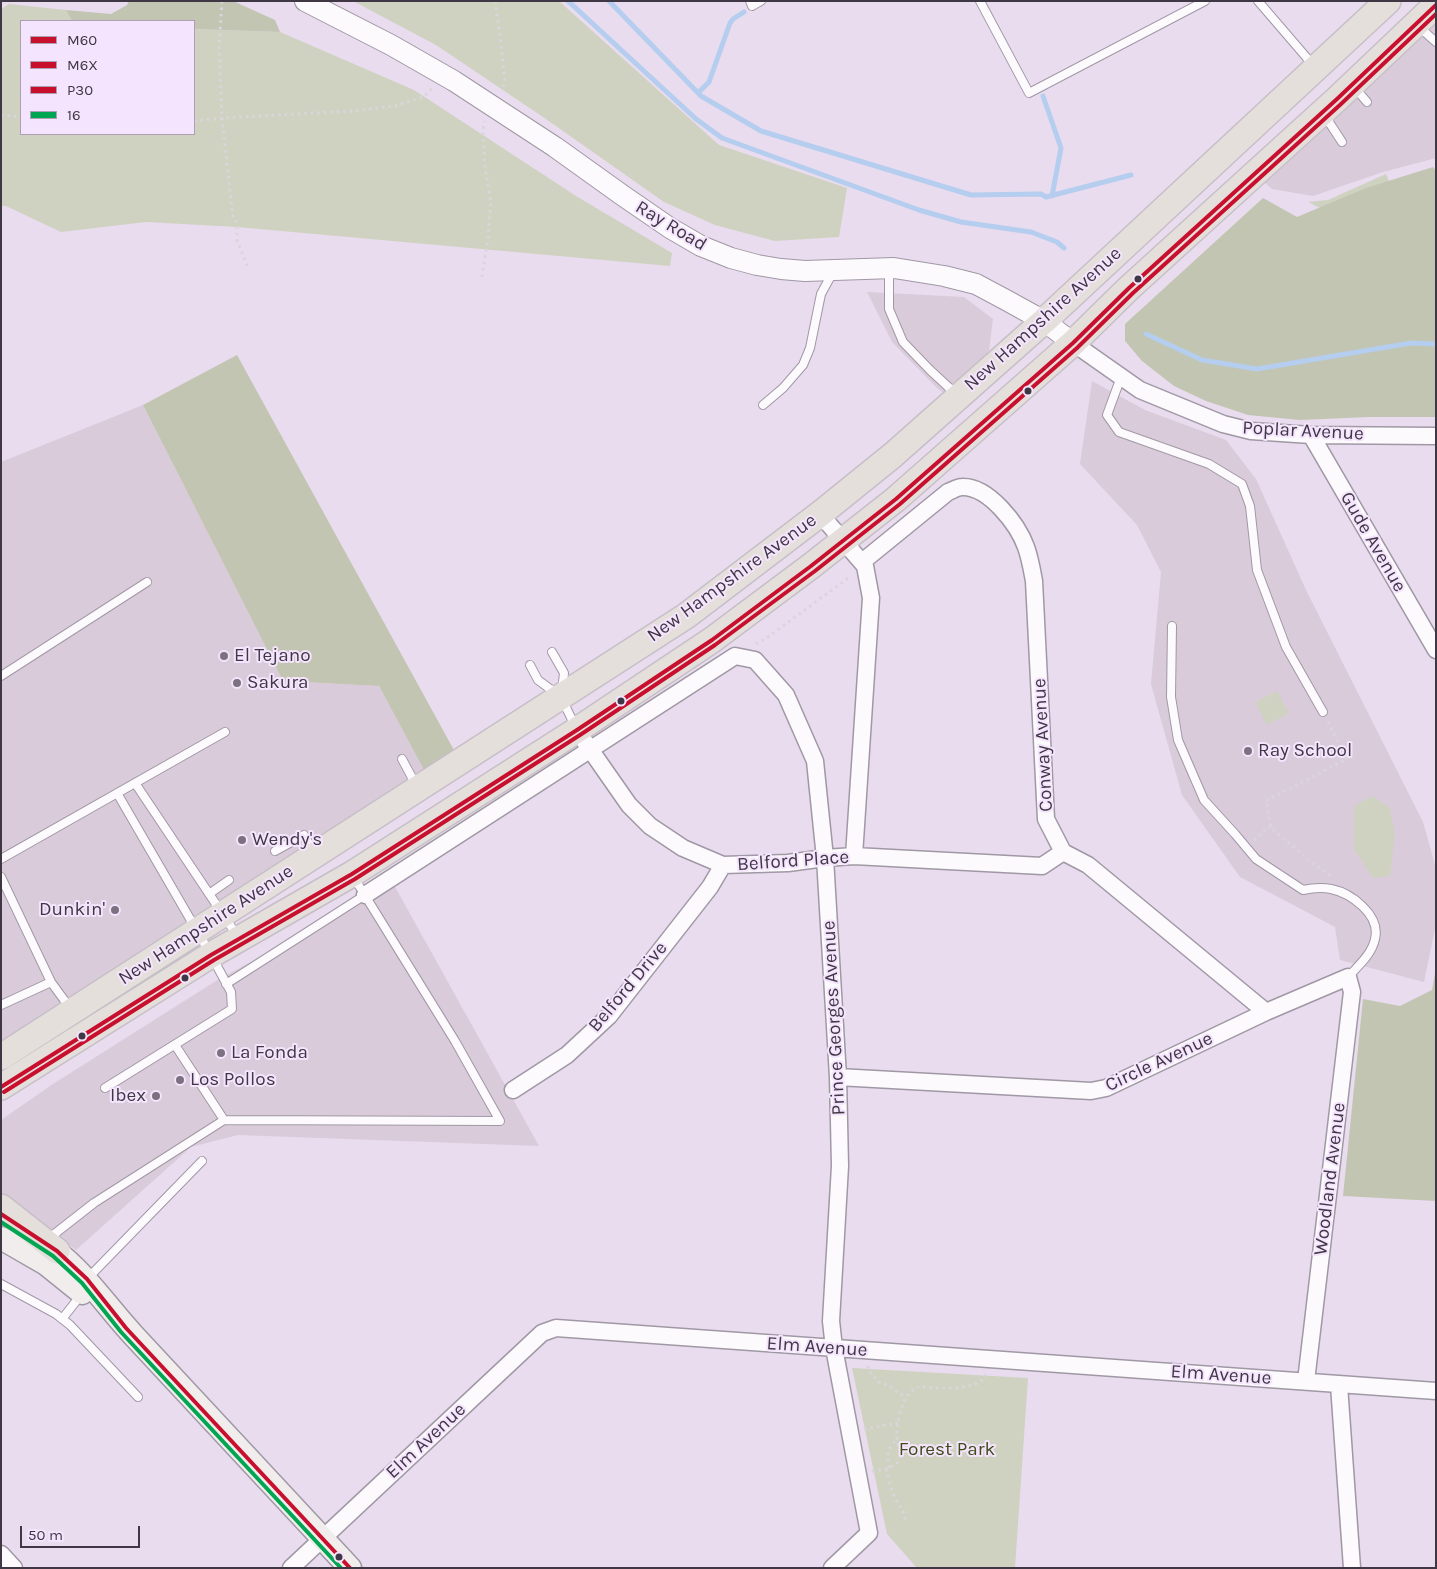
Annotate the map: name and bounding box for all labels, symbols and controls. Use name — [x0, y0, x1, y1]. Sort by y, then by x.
legend — [20, 20, 195, 135]
text: M60 — [67, 31, 97, 49]
text: M6X — [67, 56, 98, 74]
text: P30 — [67, 81, 93, 99]
text: 16 — [67, 106, 81, 124]
street label: Ray Road — [631, 196, 711, 256]
street label: New Hampshire Avenue — [960, 242, 1126, 396]
unlabelled marker — [1133, 274, 1143, 284]
unlabelled marker — [1023, 386, 1033, 396]
street label: Poplar Avenue — [1242, 416, 1364, 446]
street label: Gude Avenue — [1335, 488, 1411, 596]
street label: New Hampshire Avenue — [643, 509, 821, 647]
place label: El Tejano — [234, 645, 311, 667]
marker: El Tejano — [218, 650, 230, 662]
place label: Sakura — [247, 672, 308, 694]
marker: Sakura — [231, 677, 243, 689]
street label: Conway Avenue — [1028, 678, 1058, 812]
unlabelled marker — [616, 696, 626, 706]
place label: Ray School — [1258, 740, 1352, 762]
marker: Ray School — [1242, 745, 1254, 757]
place label: Wendy's — [252, 829, 322, 851]
marker: Wendy's — [236, 834, 248, 846]
street label: Belford Place — [736, 846, 850, 876]
street label: New Hampshire Avenue — [114, 860, 298, 990]
place label: Dunkin' — [39, 899, 105, 921]
marker: Dunkin' — [109, 904, 121, 916]
street label: Prince Georges Avenue — [818, 920, 850, 1116]
street label: Belford Drive — [584, 937, 672, 1037]
unlabelled marker — [180, 973, 190, 983]
street label: Circle Avenue — [1102, 1027, 1216, 1097]
unlabelled marker — [77, 1031, 87, 1041]
place label: La Fonda — [231, 1042, 308, 1064]
marker: La Fonda — [215, 1047, 227, 1059]
place label: Los Pollos — [190, 1069, 276, 1091]
marker: Los Pollos — [174, 1074, 186, 1086]
place label: Ibex — [110, 1085, 146, 1107]
marker: Ibex — [150, 1090, 162, 1102]
street label: Woodland Avenue — [1309, 1101, 1351, 1257]
street label: Elm Avenue — [766, 1332, 868, 1362]
street label: Elm Avenue — [1170, 1360, 1272, 1390]
street label: Elm Avenue — [381, 1398, 471, 1484]
park label: Forest Park — [899, 1439, 995, 1461]
scale bar — [22, 1516, 142, 1548]
text: 50 m — [28, 1526, 63, 1544]
unlabelled marker — [334, 1552, 344, 1562]

